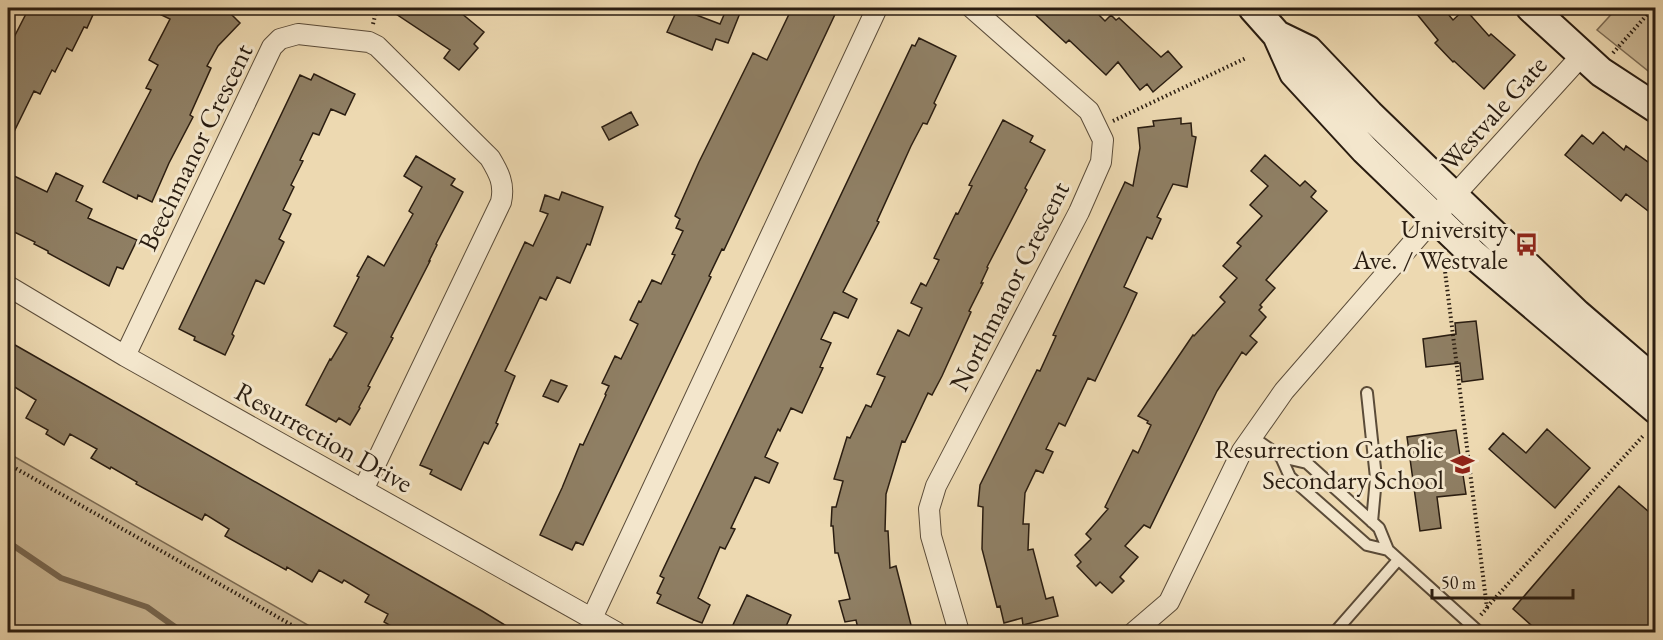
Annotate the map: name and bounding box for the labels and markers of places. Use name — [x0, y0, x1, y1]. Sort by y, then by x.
place label: University Ave. / Westvale — [1352, 211, 1508, 277]
bus stop icon: University Ave. / Westvale — [1513, 231, 1539, 257]
place label: Resurrection Catholic Secondary School — [1215, 431, 1444, 497]
school or university icon: Resurrection Catholic Secondary School — [1449, 451, 1475, 477]

